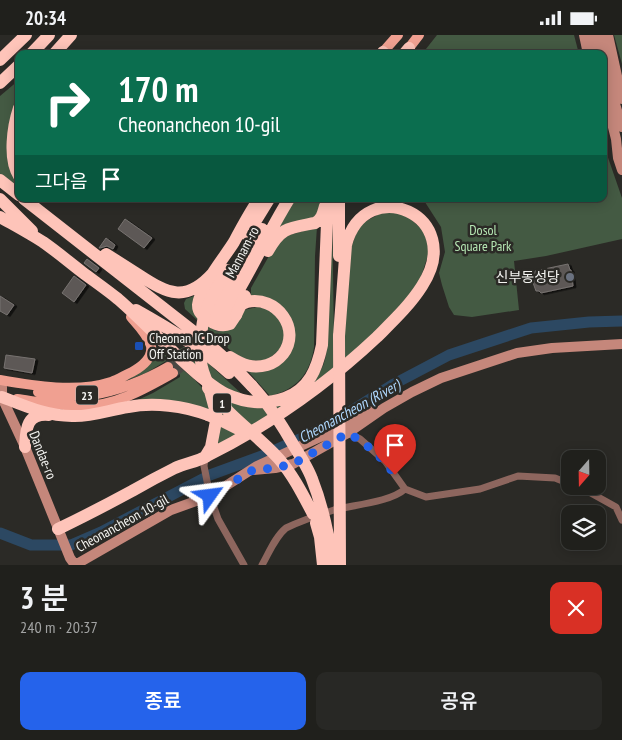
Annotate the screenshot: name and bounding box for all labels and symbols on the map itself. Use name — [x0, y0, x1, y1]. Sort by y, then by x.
park label: Dosol Square Park — [454, 221, 512, 255]
street label: Mannam-ro — [221, 223, 263, 281]
place label: 신부동성당 — [496, 268, 560, 286]
marker: 신부동성당 — [564, 271, 576, 283]
place label: Cheonan IC Drop Off Station — [149, 329, 230, 363]
marker: Cheonan IC Drop Off Station — [133, 340, 145, 352]
water label: Cheonancheon (River) — [295, 375, 404, 447]
road number: 23 — [76, 385, 98, 405]
road number: 1 — [213, 393, 231, 413]
pin — [374, 424, 416, 475]
street label: Dandae-ro — [25, 428, 61, 482]
north arrow — [561, 450, 606, 495]
position arrow — [183, 469, 235, 521]
street label: Cheonancheon 10-gil — [73, 490, 172, 556]

